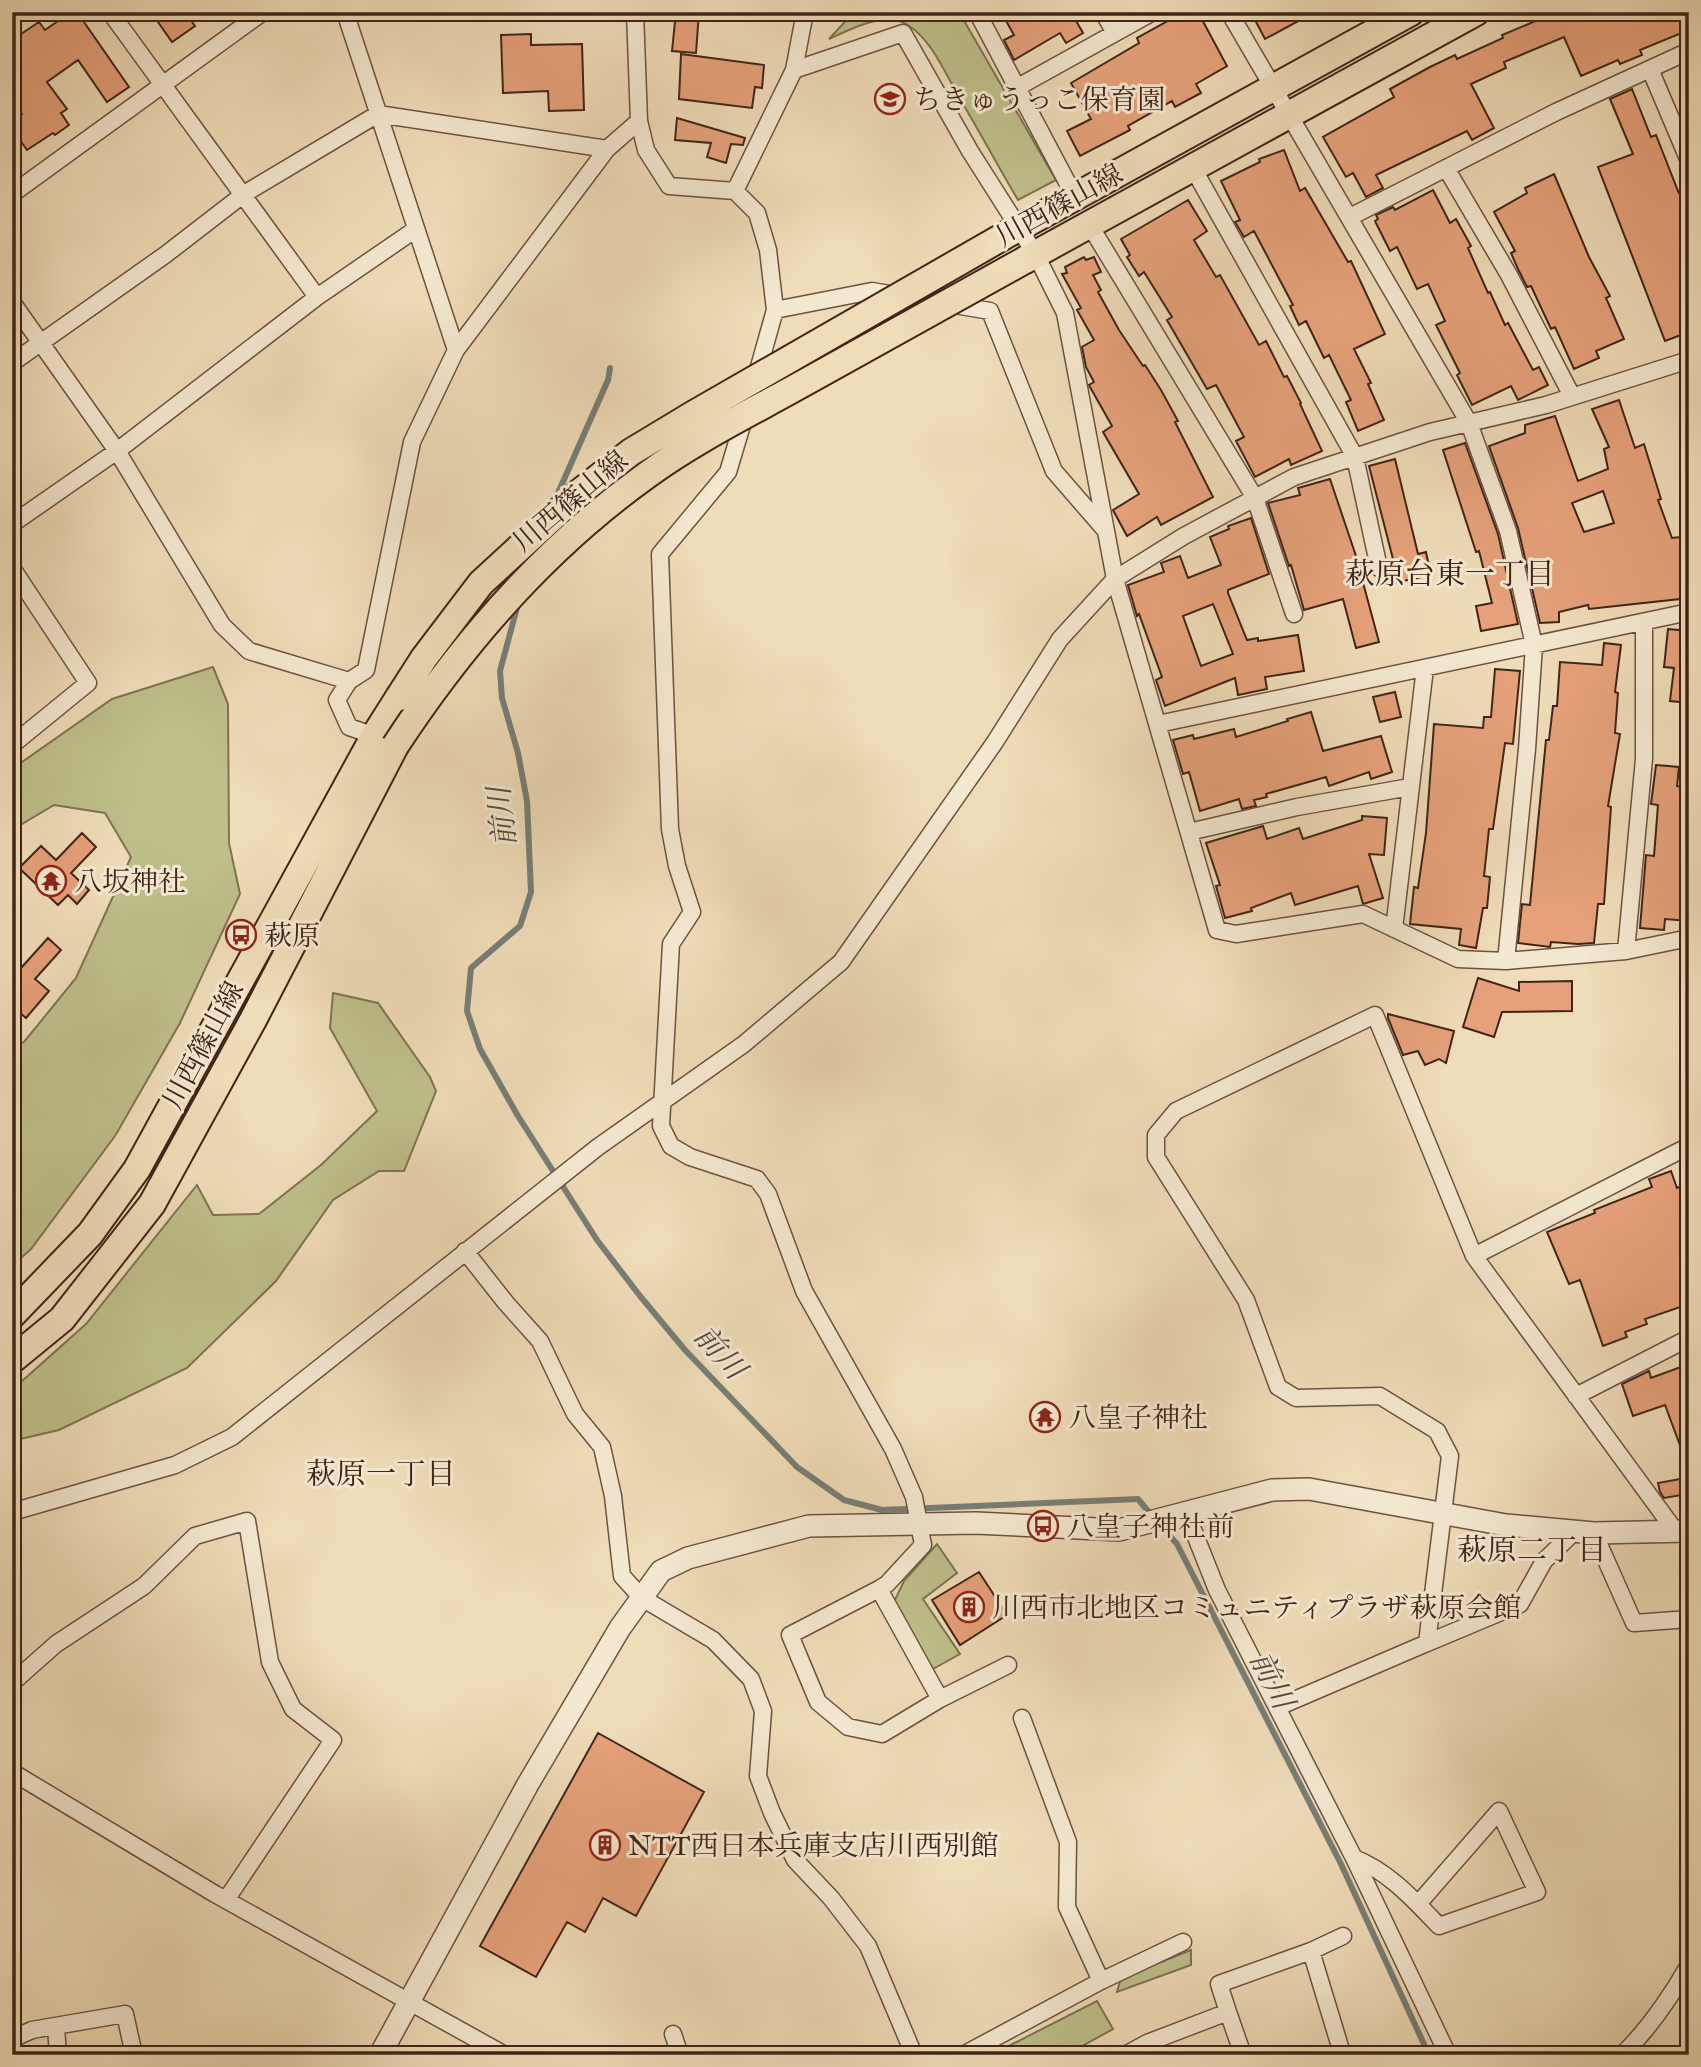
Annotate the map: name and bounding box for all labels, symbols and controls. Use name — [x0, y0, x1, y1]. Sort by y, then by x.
school or university icon: ちきゅうっこ保育園 — [873, 82, 907, 116]
place label: ちきゅうっこ保育園 — [913, 82, 1165, 117]
street label: 川西篠山線 — [989, 156, 1129, 254]
street label: 川西篠山線 — [505, 443, 635, 559]
district label: 萩原台東一丁目 — [1345, 556, 1555, 592]
water label: 前川 — [480, 782, 524, 849]
temple icon: 八坂神社 — [34, 864, 68, 898]
place label: 八坂神社 — [74, 864, 186, 899]
bus stop icon: 萩原 — [224, 918, 258, 952]
place label: 萩原 — [264, 918, 320, 953]
street label: 川西篠山線 — [155, 975, 251, 1115]
water label: 前川 — [687, 1318, 755, 1389]
temple icon: 八皇子神社 — [1028, 1400, 1062, 1434]
place label: 八皇子神社 — [1068, 1400, 1208, 1435]
district label: 萩原一丁目 — [306, 1456, 456, 1492]
bus stop icon: 八皇子神社前 — [1026, 1509, 1060, 1543]
place label: 八皇子神社前 — [1066, 1509, 1234, 1544]
district label: 萩原二丁目 — [1457, 1532, 1607, 1568]
building icon: 川西市北地区コミュニティプラザ萩原会館 — [952, 1590, 986, 1624]
place label: 川西市北地区コミュニティプラザ萩原会館 — [992, 1590, 1521, 1625]
water label: 前川 — [1242, 1645, 1303, 1718]
building icon: NTT西日本兵庫支店川西別館 — [588, 1828, 622, 1862]
place label: NTT西日本兵庫支店川西別館 — [628, 1828, 999, 1863]

